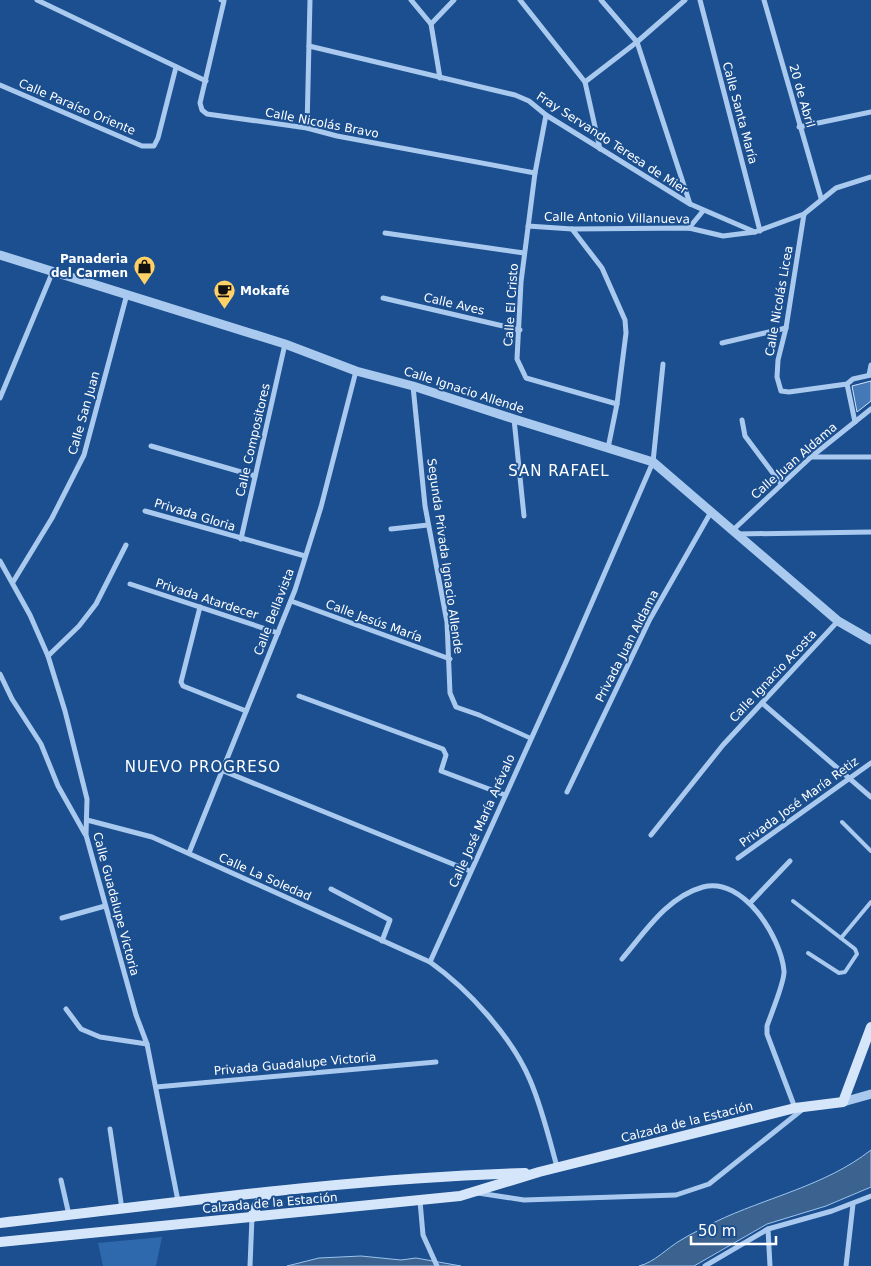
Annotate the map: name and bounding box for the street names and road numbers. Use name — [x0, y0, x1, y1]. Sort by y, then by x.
street label: Calle Santa María — [720, 60, 760, 166]
street label: 20 de Abril — [786, 63, 818, 129]
street label: Calle Paraíso Oriente — [17, 76, 137, 138]
street label: Fray Servando Teresa de Mier — [534, 89, 690, 197]
street label: Calle Nicolás Bravo — [264, 105, 380, 141]
street label: Calle Antonio Villanueva — [544, 210, 690, 226]
street label: Calle Nicolás Licea — [762, 245, 796, 357]
street label: Calle El Cristo — [501, 263, 521, 347]
street label: Calle Aves — [422, 290, 486, 318]
street label: Calle Ignacio Allende — [402, 364, 526, 416]
street label: Calle San Juan — [65, 370, 103, 456]
street label: Calle Compositores — [233, 382, 273, 498]
street label: Calle Juan Aldama — [748, 420, 840, 502]
street label: Segunda Privada Ignacio Allende — [424, 457, 466, 655]
street label: Privada Gloria — [153, 496, 237, 534]
street label: Calle Bellavista — [251, 567, 297, 657]
street label: Privada Atardecer — [154, 576, 260, 622]
street label: Privada Juan Aldama — [593, 588, 661, 704]
street label: Calle Jesús María — [324, 597, 424, 645]
street label: Calle Ignacio Acosta — [727, 627, 819, 725]
street label: Calle José María Arévalo — [446, 752, 518, 890]
street label: Privada José María Retiz — [737, 754, 861, 850]
street label: Calle Guadalupe Victoria — [90, 831, 142, 977]
street label: Calle La Soledad — [217, 850, 313, 904]
street label: Privada Guadalupe Victoria — [213, 1050, 377, 1078]
street label: Calzada de la Estación — [620, 1099, 754, 1145]
street label: Calzada de la Estación — [202, 1190, 338, 1216]

